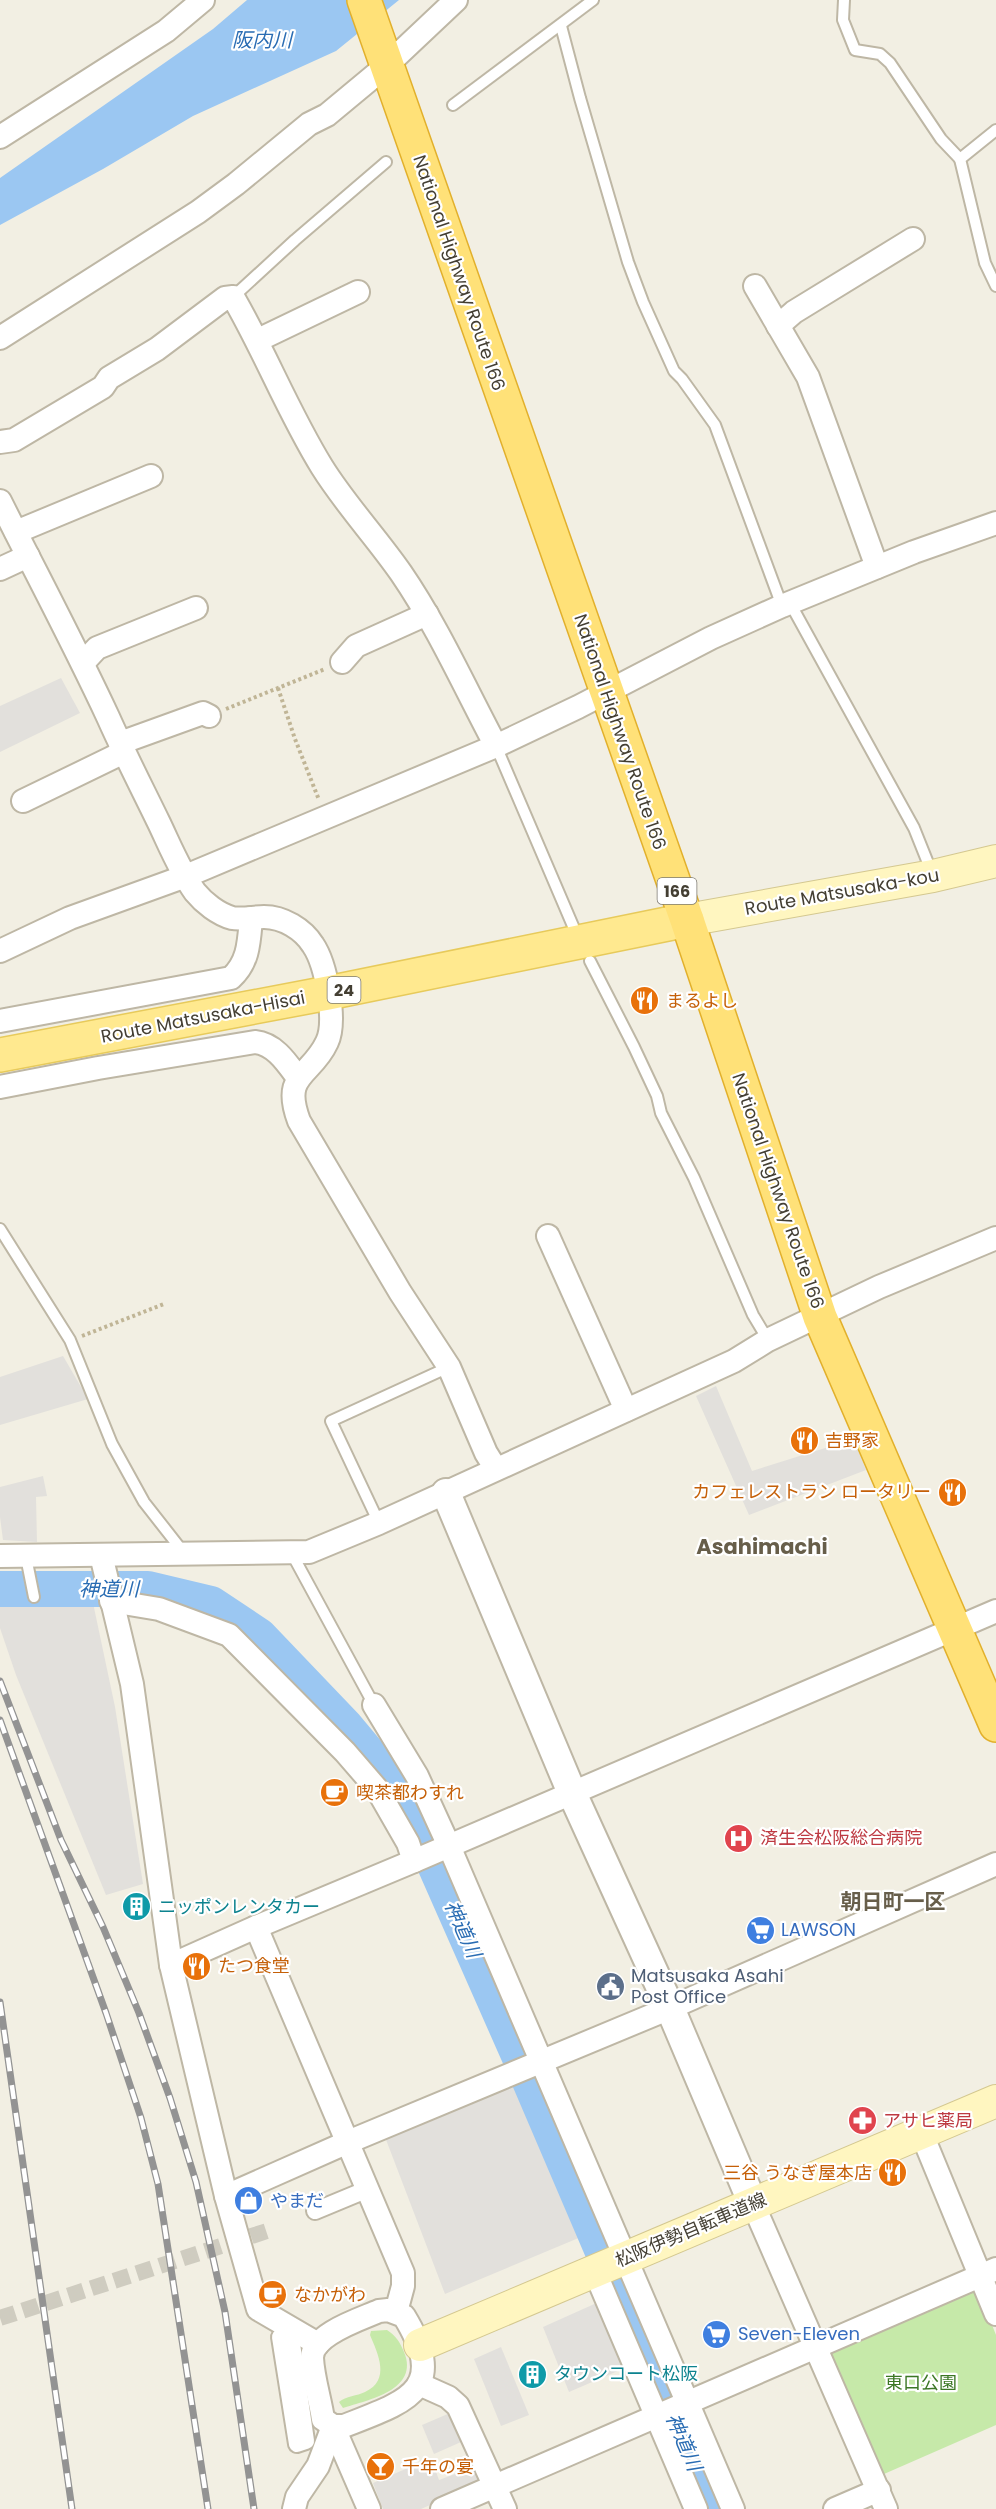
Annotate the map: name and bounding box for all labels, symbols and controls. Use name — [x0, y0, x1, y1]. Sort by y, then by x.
water label: 阪内川 — [232, 26, 294, 54]
street label: National Highway Route 166 — [407, 152, 512, 394]
street label: National Highway Route 166 — [568, 611, 673, 853]
street label: Route Matsusaka-kou — [743, 862, 941, 921]
road number: 166 — [658, 878, 696, 904]
road number: 24 — [328, 977, 360, 1003]
street label: Route Matsusaka-Hisai — [99, 984, 307, 1049]
restaurant icon: まるよし — [629, 985, 661, 1017]
place label: まるよし — [666, 988, 738, 1013]
street label: National Highway Route 166 — [726, 1070, 831, 1312]
restaurant icon: 吉野家 — [788, 1425, 820, 1457]
place label: 吉野家 — [825, 1428, 879, 1453]
restaurant icon: カフェレストラン ロータリー — [936, 1476, 968, 1508]
place label: カフェレストラン ロータリー — [692, 1479, 931, 1504]
district label: Asahimachi — [696, 1532, 828, 1561]
water label: 神道川 — [79, 1575, 141, 1603]
cafe icon: 喫茶都わすれ — [319, 1777, 351, 1809]
place label: 喫茶都わすれ — [356, 1780, 464, 1805]
hospital icon: 済生会松阪総合病院 — [723, 1822, 755, 1854]
place label: 済生会松阪総合病院 — [760, 1825, 922, 1850]
district label: 朝日町一区 — [841, 1887, 946, 1916]
building icon: ニッポンレンタカー — [121, 1891, 153, 1923]
place label: ニッポンレンタカー — [158, 1894, 320, 1919]
water label: 神道川 — [438, 1896, 489, 1964]
supermarket icon: LAWSON — [744, 1914, 776, 1946]
place label: LAWSON — [781, 1917, 856, 1942]
restaurant icon: たつ食堂 — [181, 1950, 213, 1982]
place label: たつ食堂 — [218, 1953, 290, 1978]
place label: Matsusaka Asahi Post Office — [631, 1963, 784, 2009]
public building icon: Matsusaka Asahi Post Office — [594, 1970, 626, 2002]
pharmacy icon: アサヒ薬局 — [846, 2105, 878, 2137]
place label: アサヒ薬局 — [883, 2108, 973, 2133]
restaurant icon: 三谷 うなぎ屋本店 — [877, 2157, 909, 2189]
place label: 三谷 うなぎ屋本店 — [723, 2160, 872, 2185]
shop icon: やまだ — [233, 2185, 265, 2217]
street label: 松阪伊勢自転車道線 — [611, 2186, 770, 2273]
place label: やまだ — [270, 2188, 324, 2213]
cafe icon: なかがわ — [257, 2279, 289, 2311]
place label: なかがわ — [294, 2282, 366, 2307]
supermarket icon: Seven-Eleven — [701, 2318, 733, 2350]
place label: Seven-Eleven — [738, 2321, 860, 2346]
building icon: タウンコート松阪 — [517, 2358, 549, 2390]
place label: タウンコート松阪 — [554, 2361, 698, 2386]
park label: 東口公園 — [885, 2370, 957, 2395]
water label: 神道川 — [659, 2409, 709, 2477]
bar icon: 千年の宴 — [365, 2451, 397, 2483]
place label: 千年の宴 — [402, 2454, 474, 2479]

